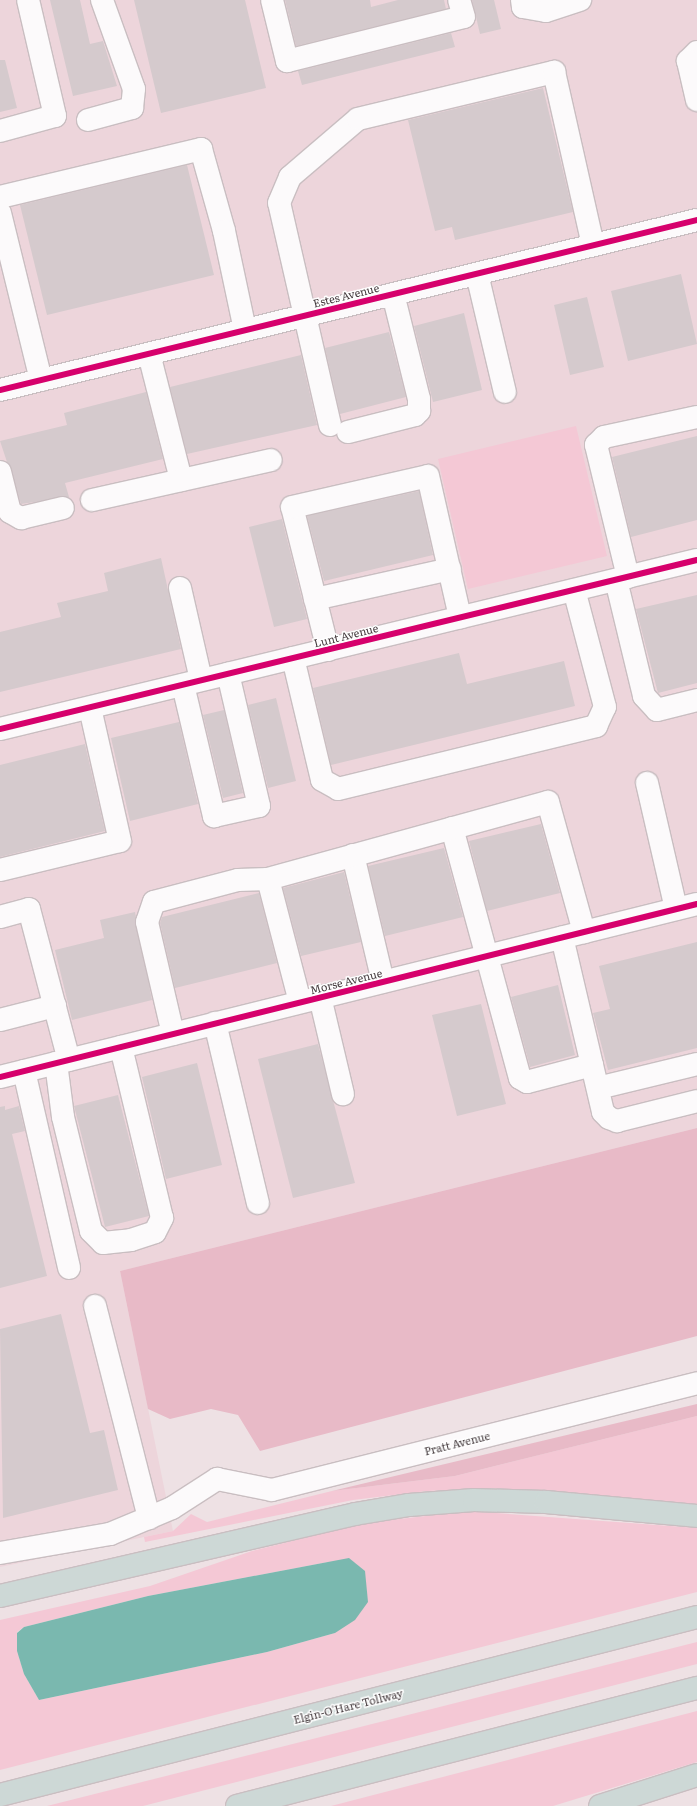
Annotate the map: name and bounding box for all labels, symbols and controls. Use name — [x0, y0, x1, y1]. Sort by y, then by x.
street label: Estes Avenue — [312, 280, 380, 310]
street label: Lunt Avenue — [312, 621, 380, 649]
street label: Morse Avenue — [309, 966, 383, 996]
street label: Pratt Avenue — [423, 1428, 491, 1458]
street label: Elgin-O'Hare Tollway — [292, 1686, 404, 1726]

